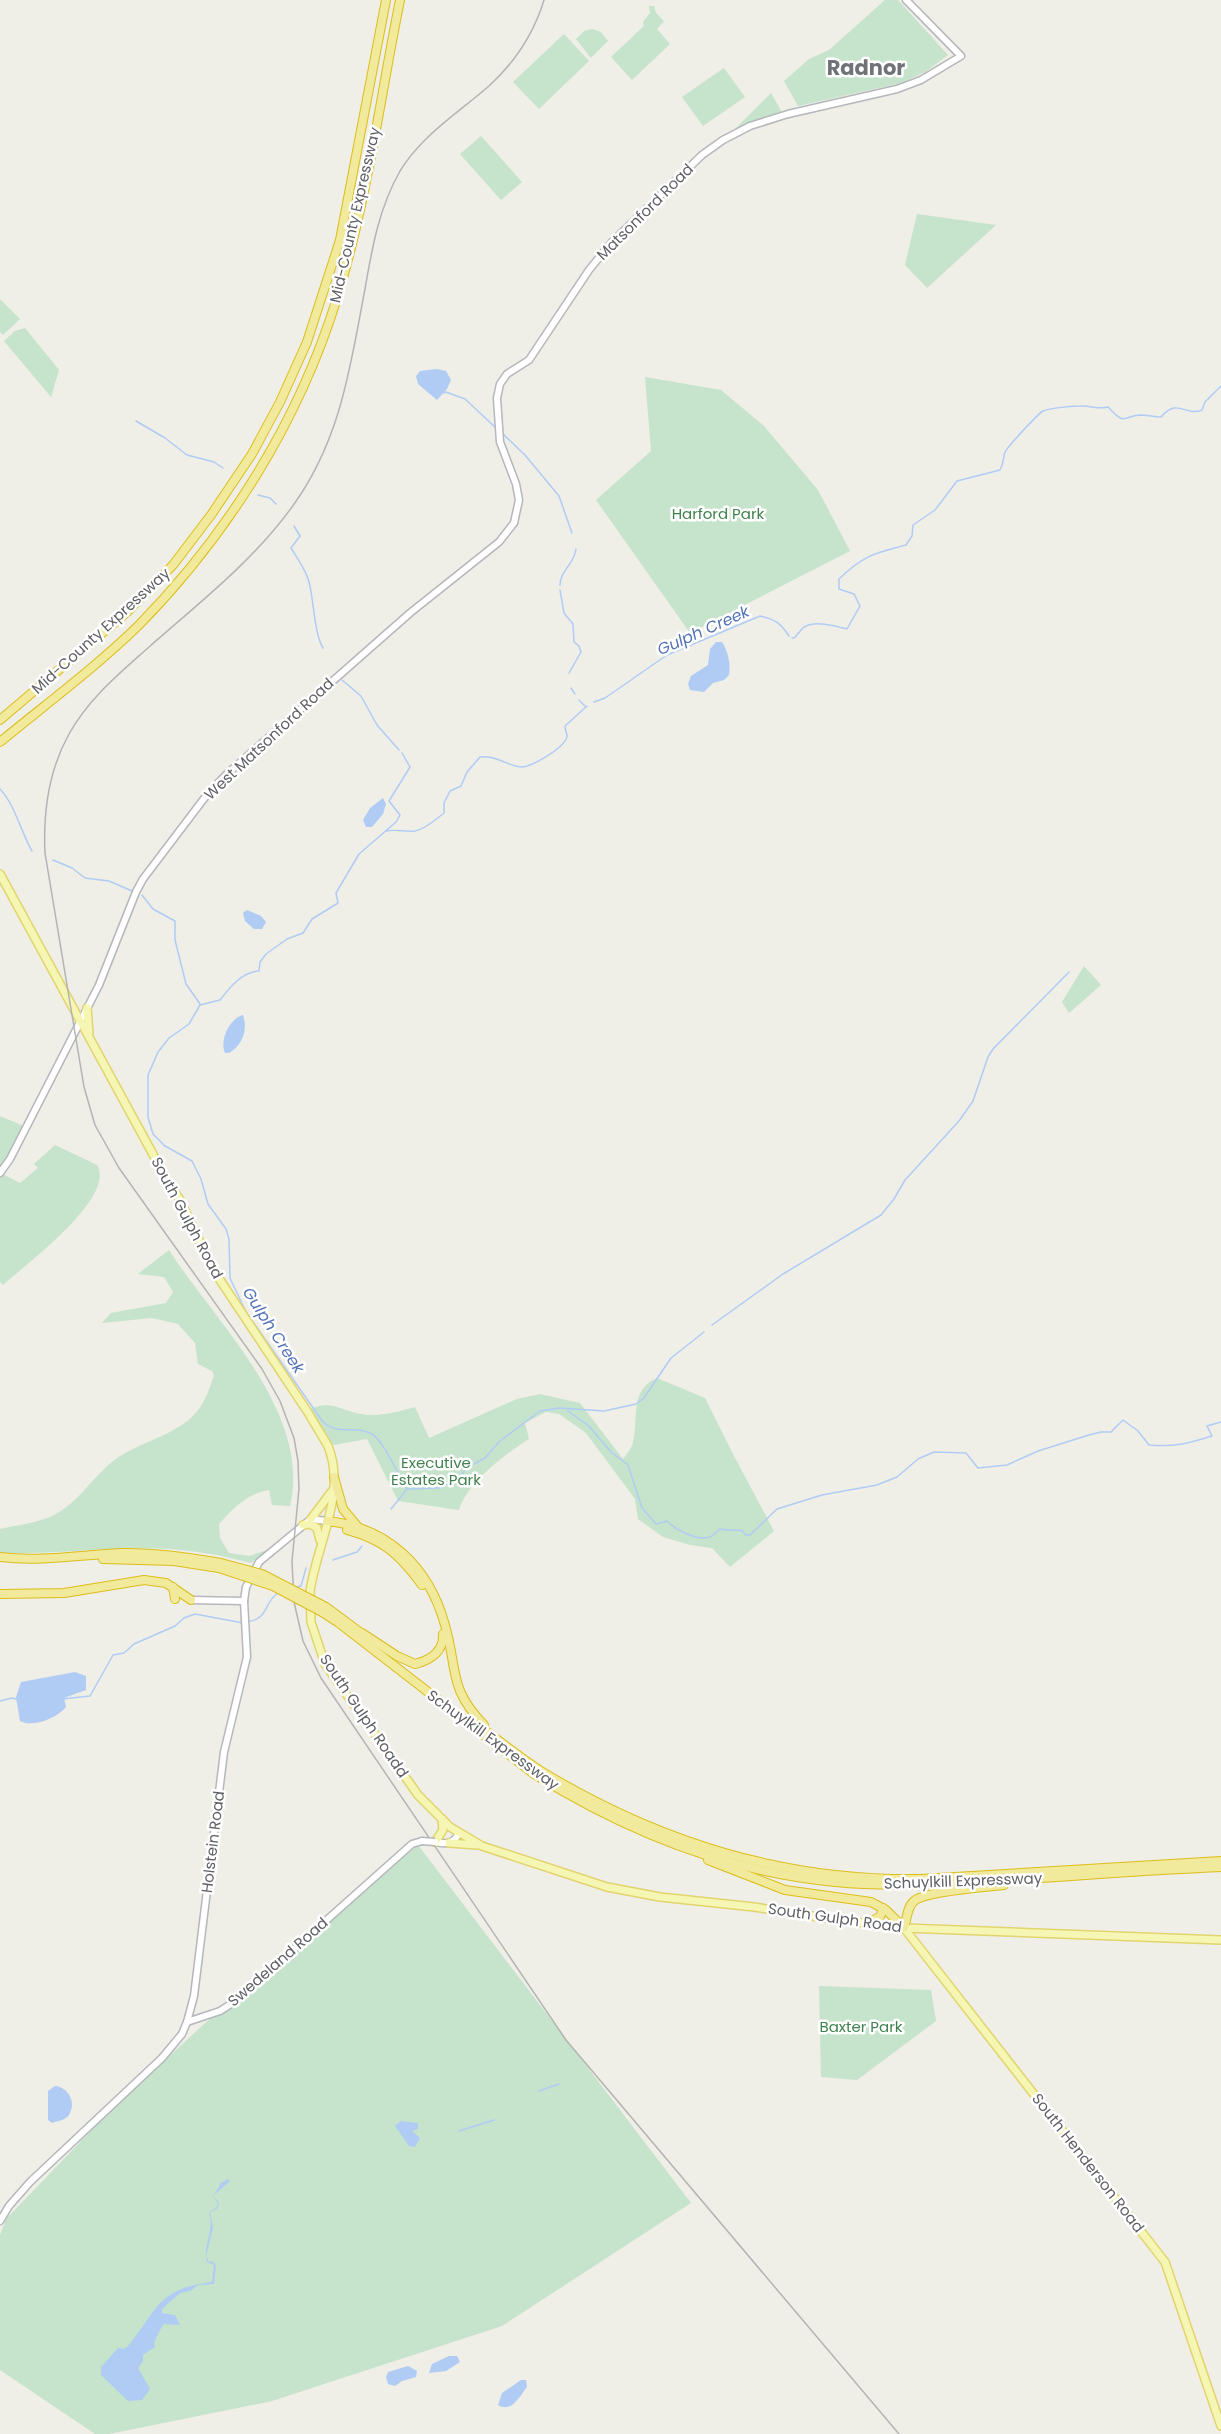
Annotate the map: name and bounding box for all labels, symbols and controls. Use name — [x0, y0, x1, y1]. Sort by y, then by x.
district label: Radnor — [827, 53, 905, 82]
street label: Mid-County Expressway — [324, 124, 385, 305]
street label: Matsonford Road — [592, 159, 698, 265]
park label: Harford Park — [672, 503, 765, 524]
street label: Mid-County Expressway — [27, 562, 175, 699]
water label: Gulph Creek — [653, 600, 754, 661]
street label: West Matsonford Road — [199, 673, 338, 804]
street label: South Gulph Road — [147, 1153, 228, 1282]
water label: Gulph Creek — [237, 1283, 311, 1379]
park label: Executive Estates Park — [391, 1452, 481, 1490]
street label: South Gulph Roadd — [315, 1650, 414, 1782]
street label: Schuylkill Expressway — [423, 1685, 564, 1795]
street label: Holstein Road — [196, 1790, 229, 1894]
street label: Schuylkill Expressway — [883, 1867, 1043, 1894]
street label: South Gulph Road — [767, 1898, 903, 1937]
street label: Swedeland Road — [223, 1912, 332, 2011]
park label: Baxter Park — [819, 2016, 903, 2037]
street label: South Henderson Road — [1027, 2089, 1149, 2237]

